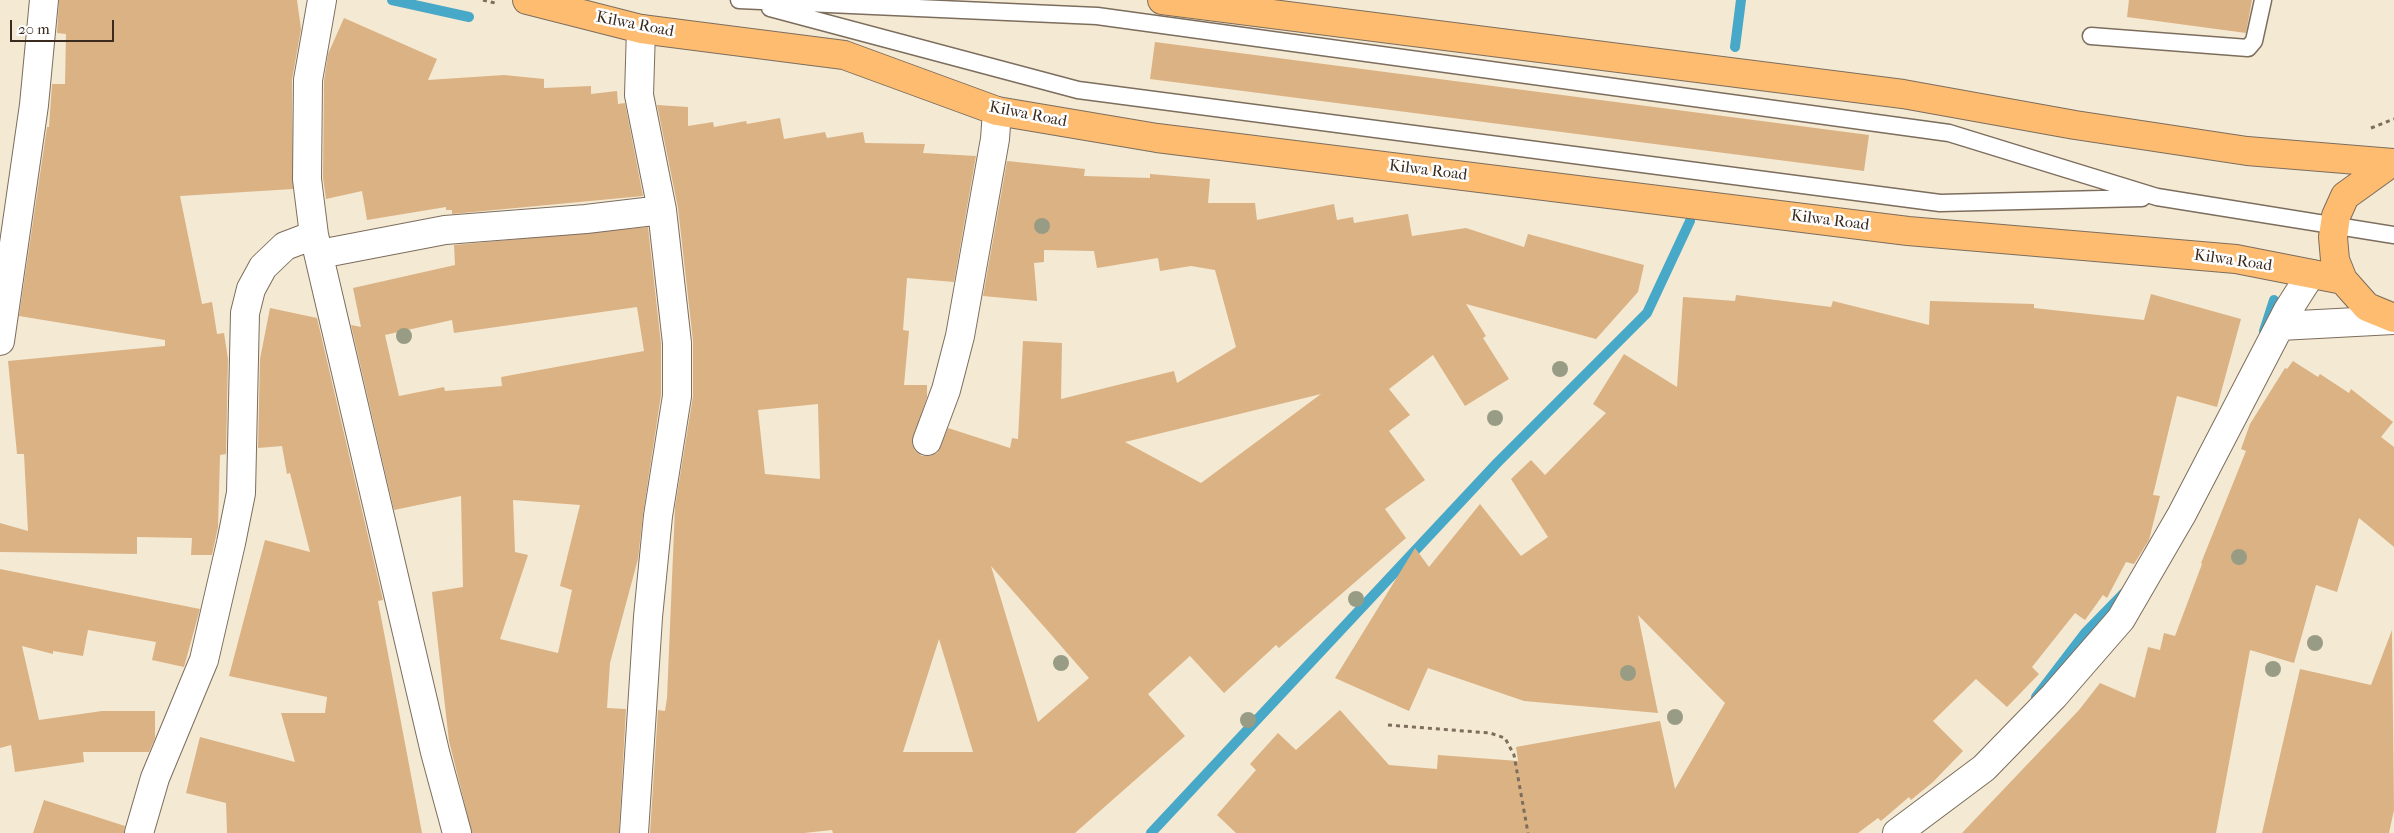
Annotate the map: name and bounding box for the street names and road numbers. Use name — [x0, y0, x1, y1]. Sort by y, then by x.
street label: Kilwa Road — [594, 8, 676, 42]
street label: Kilwa Road — [987, 98, 1069, 132]
street label: Kilwa Road — [1388, 157, 1468, 185]
street label: Kilwa Road — [1790, 207, 1870, 235]
street label: Kilwa Road — [2193, 246, 2273, 276]

